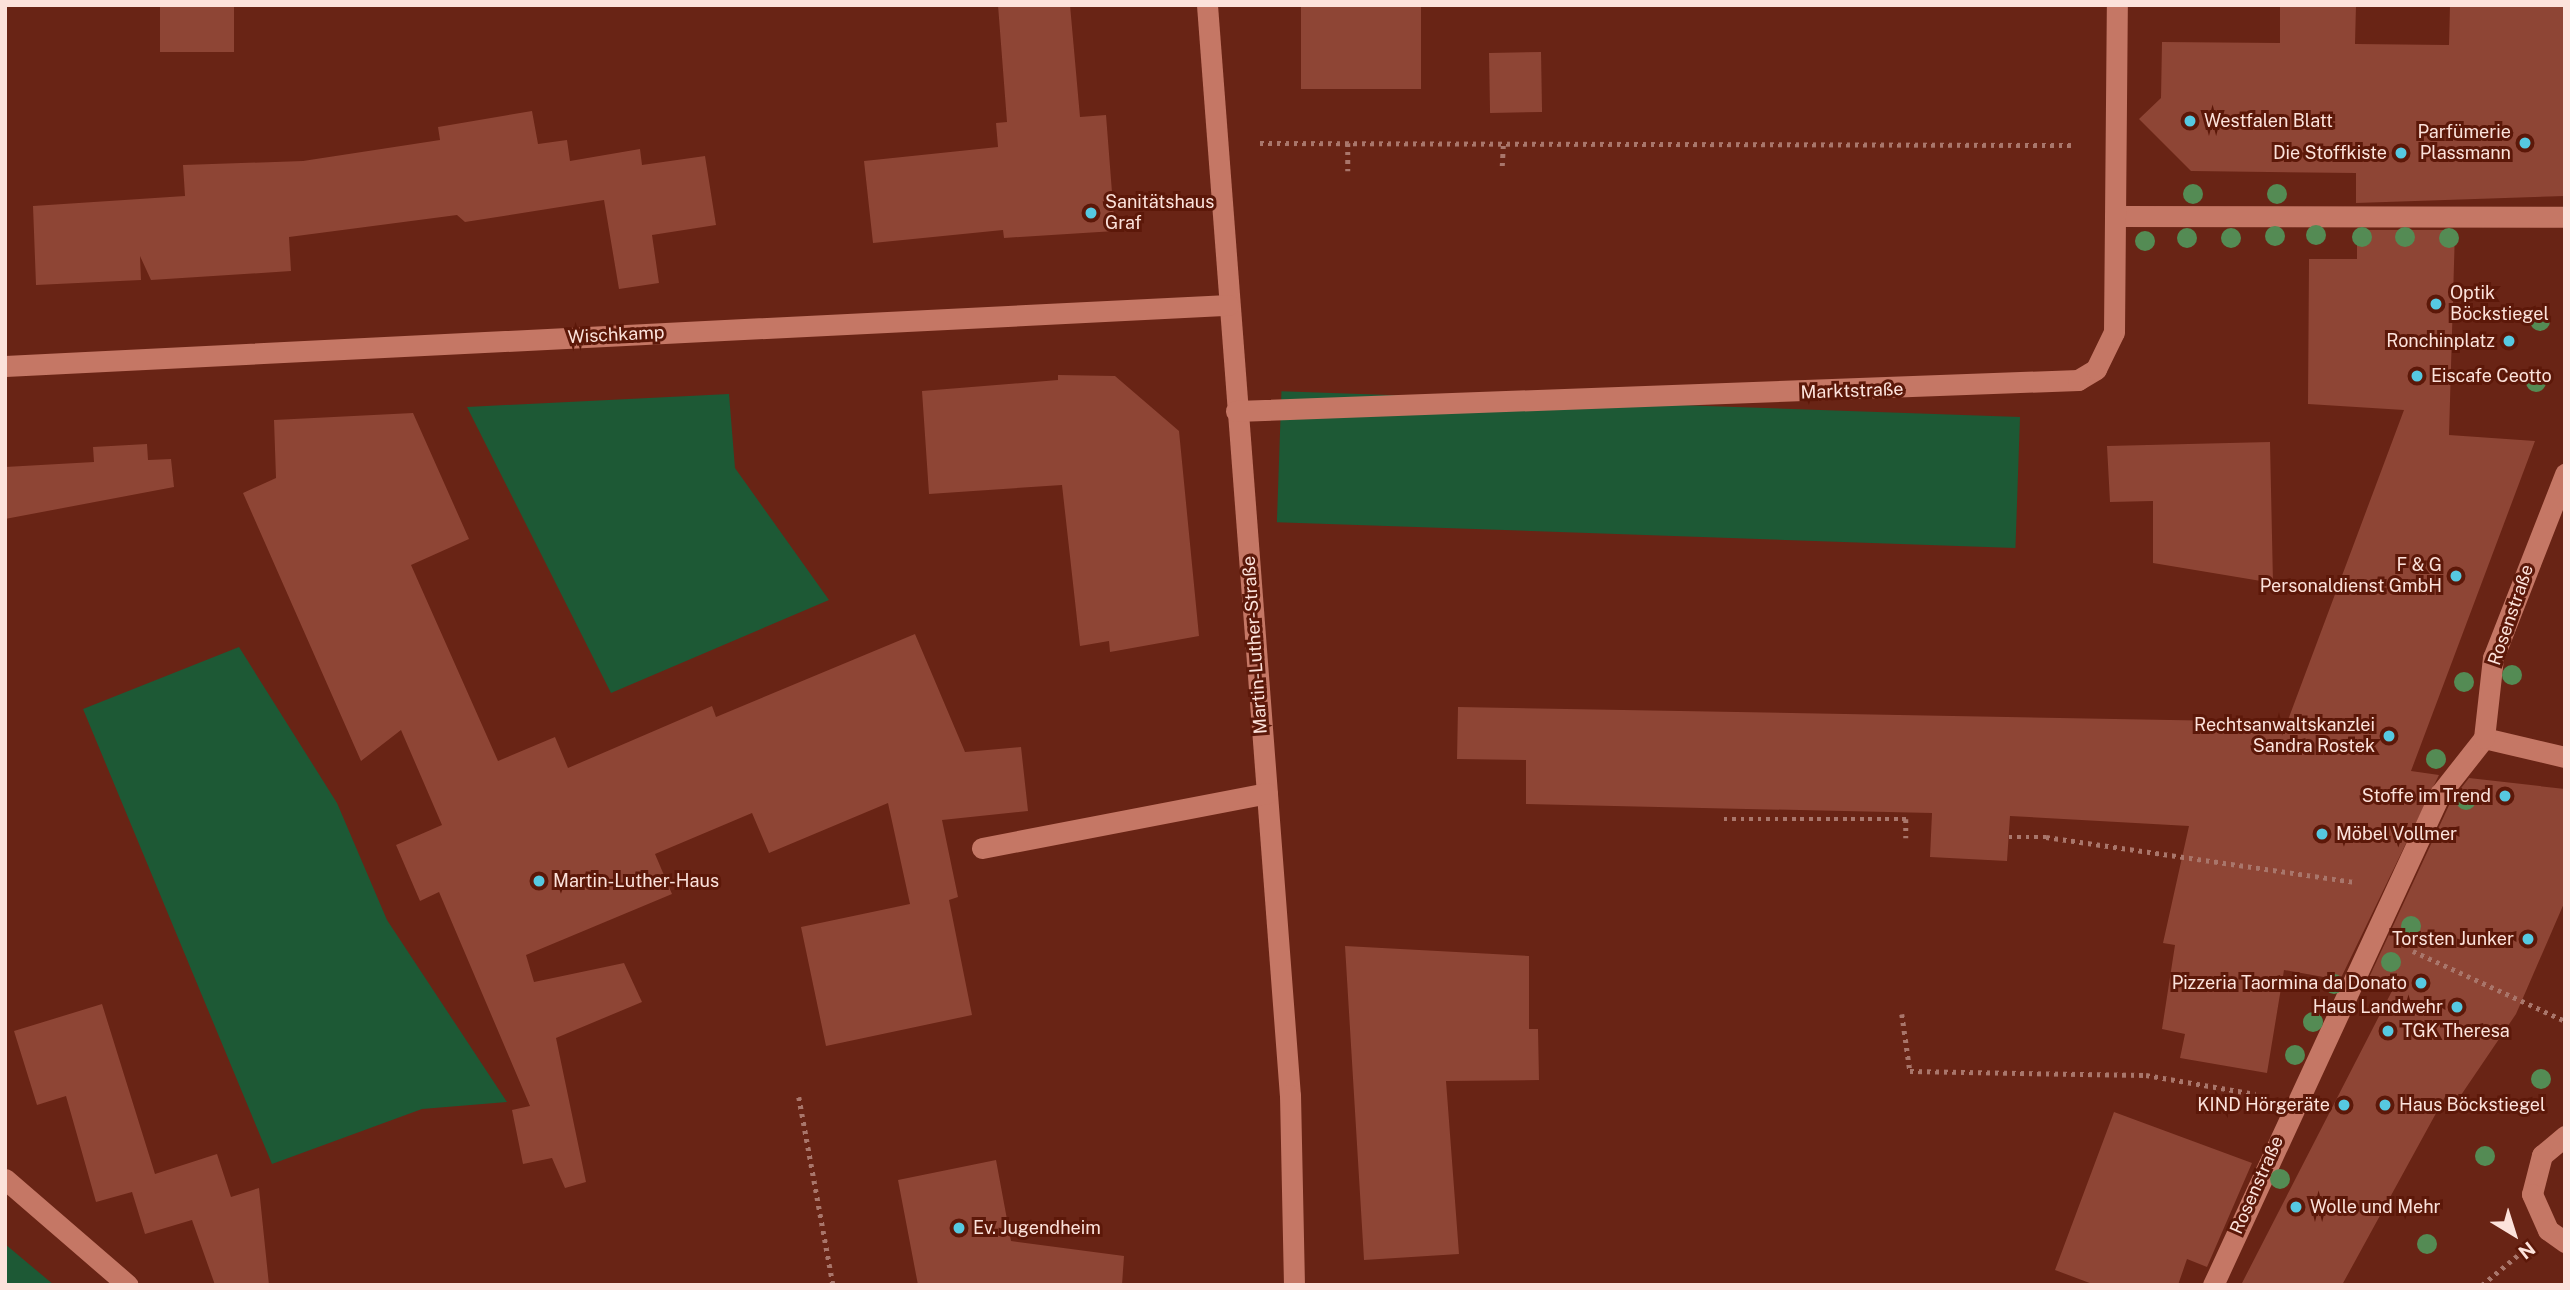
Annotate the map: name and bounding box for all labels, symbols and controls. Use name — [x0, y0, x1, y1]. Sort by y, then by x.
place label: Westfalen Blatt — [2204, 110, 2333, 132]
marker: Westfalen Blatt — [2182, 113, 2198, 129]
place label: Parfümerie Plassmann — [2417, 122, 2511, 164]
marker: Parfümerie Plassmann — [2517, 135, 2533, 151]
place label: Die Stoffkiste — [2273, 142, 2387, 164]
marker: Die Stoffkiste — [2393, 145, 2409, 161]
place label: Sanitätshaus Graf — [1105, 192, 1214, 234]
marker: Sanitätshaus Graf — [1083, 205, 1099, 221]
place label: Optik Böckstiegel — [2450, 283, 2549, 326]
marker: Optik Böckstiegel — [2428, 296, 2444, 312]
street label: Wischkamp — [567, 322, 665, 348]
place label: Ronchinplatz — [2386, 330, 2495, 352]
marker: Ronchinplatz — [2501, 333, 2517, 349]
place label: Eiscafe Ceotto — [2431, 365, 2552, 387]
marker: Eiscafe Ceotto — [2409, 368, 2425, 384]
street label: Marktstraße — [1800, 378, 1904, 404]
street label: Martin-Luther-Straße — [1238, 555, 1272, 735]
place label: F & G Personaldienst GmbH — [2260, 555, 2442, 598]
street label: Rosenstraße — [2484, 562, 2538, 668]
marker: F & G Personaldienst GmbH — [2448, 568, 2464, 584]
place label: Rechtsanwaltskanzlei Sandra Rostek — [2194, 715, 2375, 758]
marker: Rechtsanwaltskanzlei Sandra Rostek — [2381, 728, 2397, 744]
place label: Stoffe im Trend — [2362, 785, 2491, 807]
marker: Stoffe im Trend — [2497, 788, 2513, 804]
place label: Möbel Vollmer — [2336, 823, 2458, 845]
marker: Möbel Vollmer — [2314, 826, 2330, 842]
place label: Martin-Luther-Haus — [553, 870, 719, 892]
marker: Martin-Luther-Haus — [531, 873, 547, 889]
place label: Torsten Junker — [2392, 928, 2514, 950]
marker: Torsten Junker — [2520, 931, 2536, 947]
place label: Pizzeria Taormina da Donato — [2171, 972, 2407, 994]
marker: Pizzeria Taormina da Donato — [2413, 975, 2429, 991]
place label: Haus Landwehr — [2313, 996, 2443, 1018]
marker: Haus Landwehr — [2449, 999, 2465, 1015]
place label: TGK Theresa — [2402, 1020, 2510, 1042]
marker: TGK Theresa — [2380, 1023, 2396, 1039]
place label: KIND Hörgeräte — [2197, 1094, 2330, 1116]
place label: Haus Böckstiegel — [2399, 1094, 2546, 1116]
marker: KIND Hörgeräte — [2336, 1097, 2352, 1113]
marker: Haus Böckstiegel — [2377, 1097, 2393, 1113]
street label: Rosenstraße — [2226, 1133, 2288, 1237]
place label: Wolle und Mehr — [2310, 1196, 2441, 1218]
marker: Wolle und Mehr — [2288, 1199, 2304, 1215]
north arrow — [2479, 1199, 2549, 1269]
place label: Ev. Jugendheim — [973, 1217, 1101, 1239]
marker: Ev. Jugendheim — [951, 1220, 967, 1236]
text: N — [2514, 1237, 2540, 1264]

